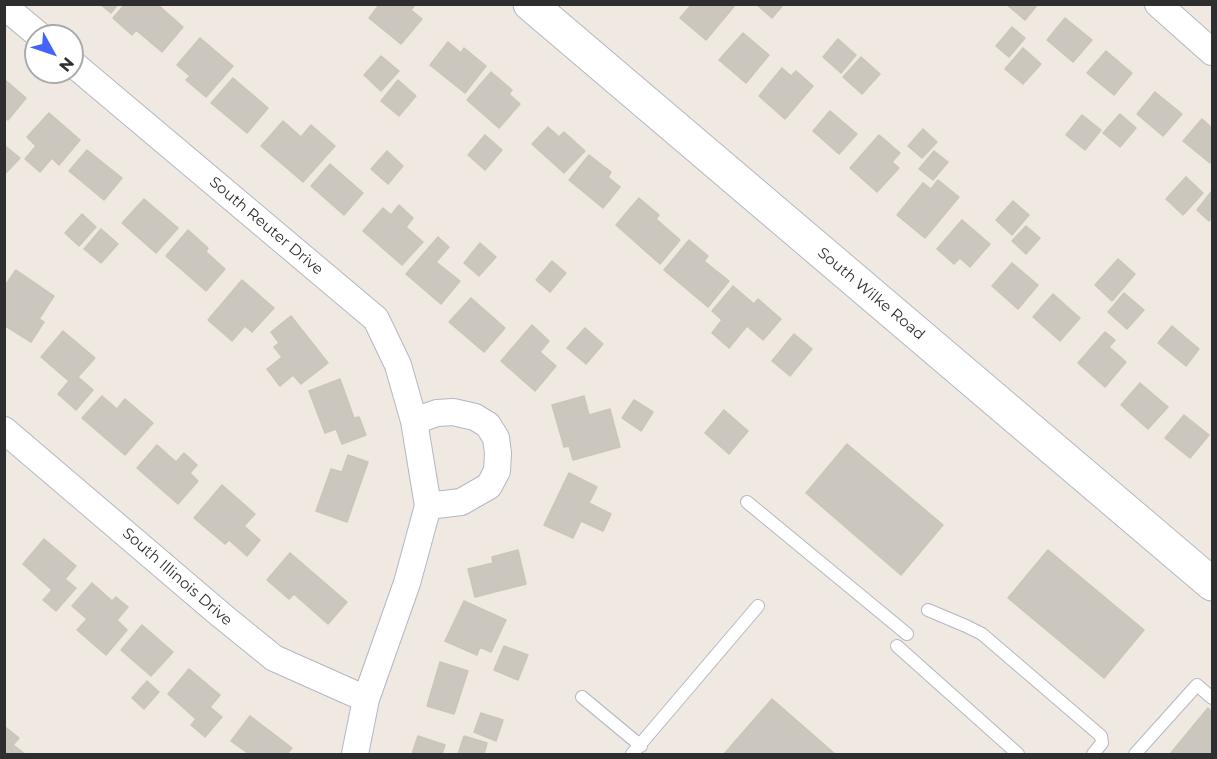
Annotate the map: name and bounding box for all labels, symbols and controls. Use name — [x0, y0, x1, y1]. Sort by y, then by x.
north arrow — [24, 24, 84, 84]
text: N — [55, 54, 78, 76]
street label: South Reuter Drive — [205, 173, 327, 279]
street label: South Wilke Road — [814, 244, 928, 344]
street label: South Illinois Drive — [118, 524, 236, 630]

